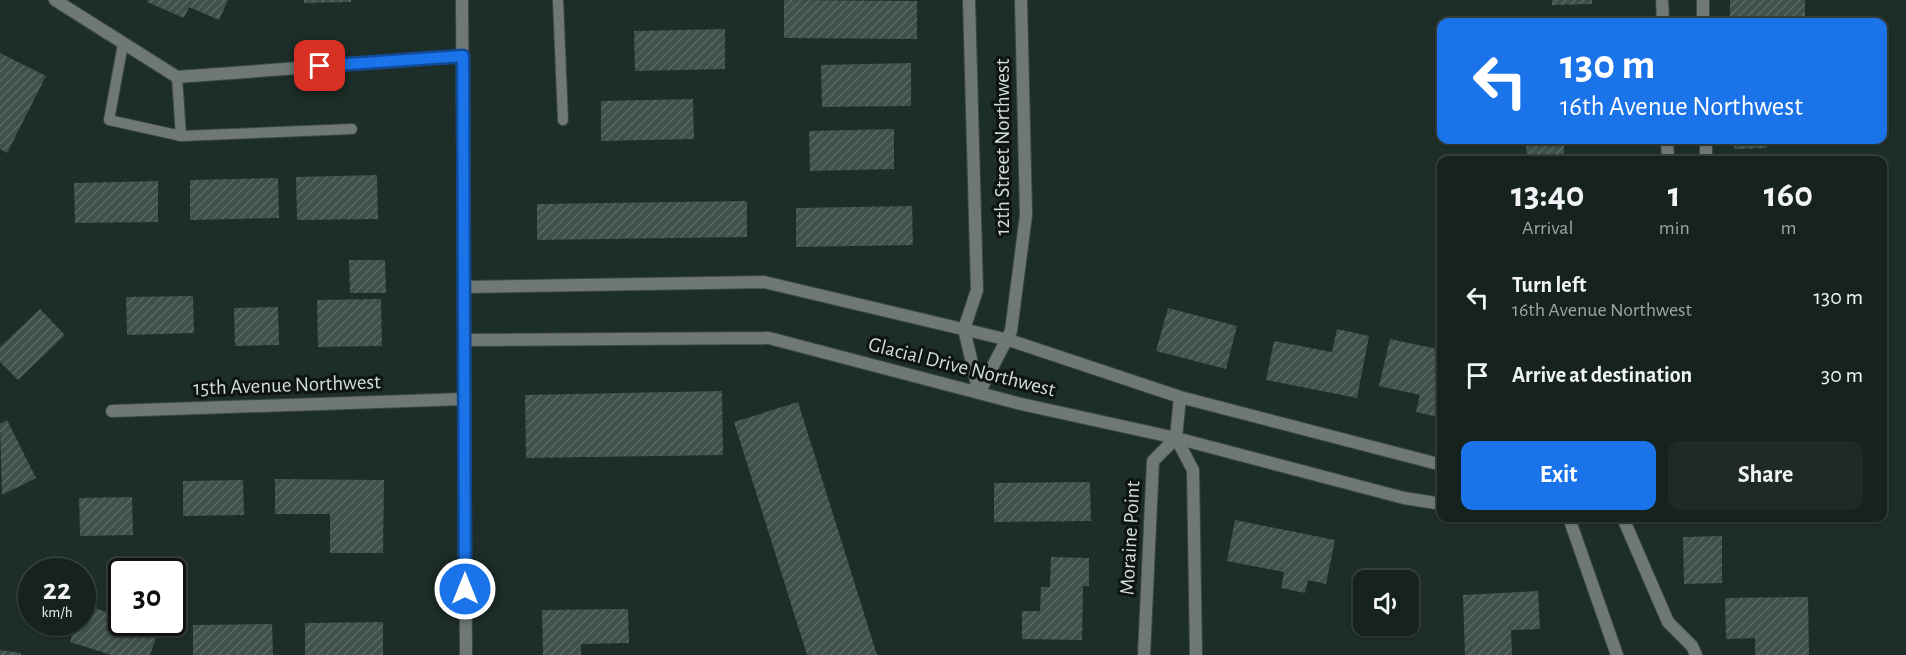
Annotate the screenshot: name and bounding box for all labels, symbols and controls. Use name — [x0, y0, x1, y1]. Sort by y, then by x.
pin — [294, 40, 345, 91]
icon: left — [1461, 42, 1539, 120]
text: 130 m — [1560, 44, 1655, 86]
icon: arrive — [303, 49, 336, 82]
street label: 12th Street Northwest — [992, 58, 1013, 235]
text: 16th Avenue Northwest — [1560, 93, 1803, 120]
text: 13:40 — [1511, 177, 1585, 213]
text: 1 — [1668, 177, 1681, 213]
text: 160 — [1764, 177, 1813, 213]
text: Arrival — [1522, 218, 1574, 238]
text: min — [1659, 218, 1690, 238]
text: m — [1780, 218, 1796, 238]
text: Turn left — [1512, 274, 1586, 296]
icon: left — [1461, 281, 1494, 314]
text: 130 m — [1814, 286, 1863, 308]
text: 16th Avenue Northwest — [1512, 300, 1692, 320]
street label: Glacial Drive Northwest — [866, 334, 1058, 400]
icon: arrive — [1461, 359, 1494, 392]
text: Arrive at destination — [1512, 364, 1692, 386]
text: 30 m — [1821, 364, 1863, 386]
street label: 15th Avenue Northwest — [193, 371, 382, 399]
button: Exit — [1461, 441, 1656, 510]
button: Share — [1668, 441, 1863, 510]
street label: Moraine Point — [1117, 480, 1143, 596]
position arrow — [433, 557, 497, 621]
speed limit sign: 30 — [108, 558, 186, 636]
map controls — [1353, 570, 1419, 636]
button: sound — [1353, 570, 1419, 636]
text: 22 — [43, 575, 71, 605]
text: km/h — [42, 605, 72, 620]

